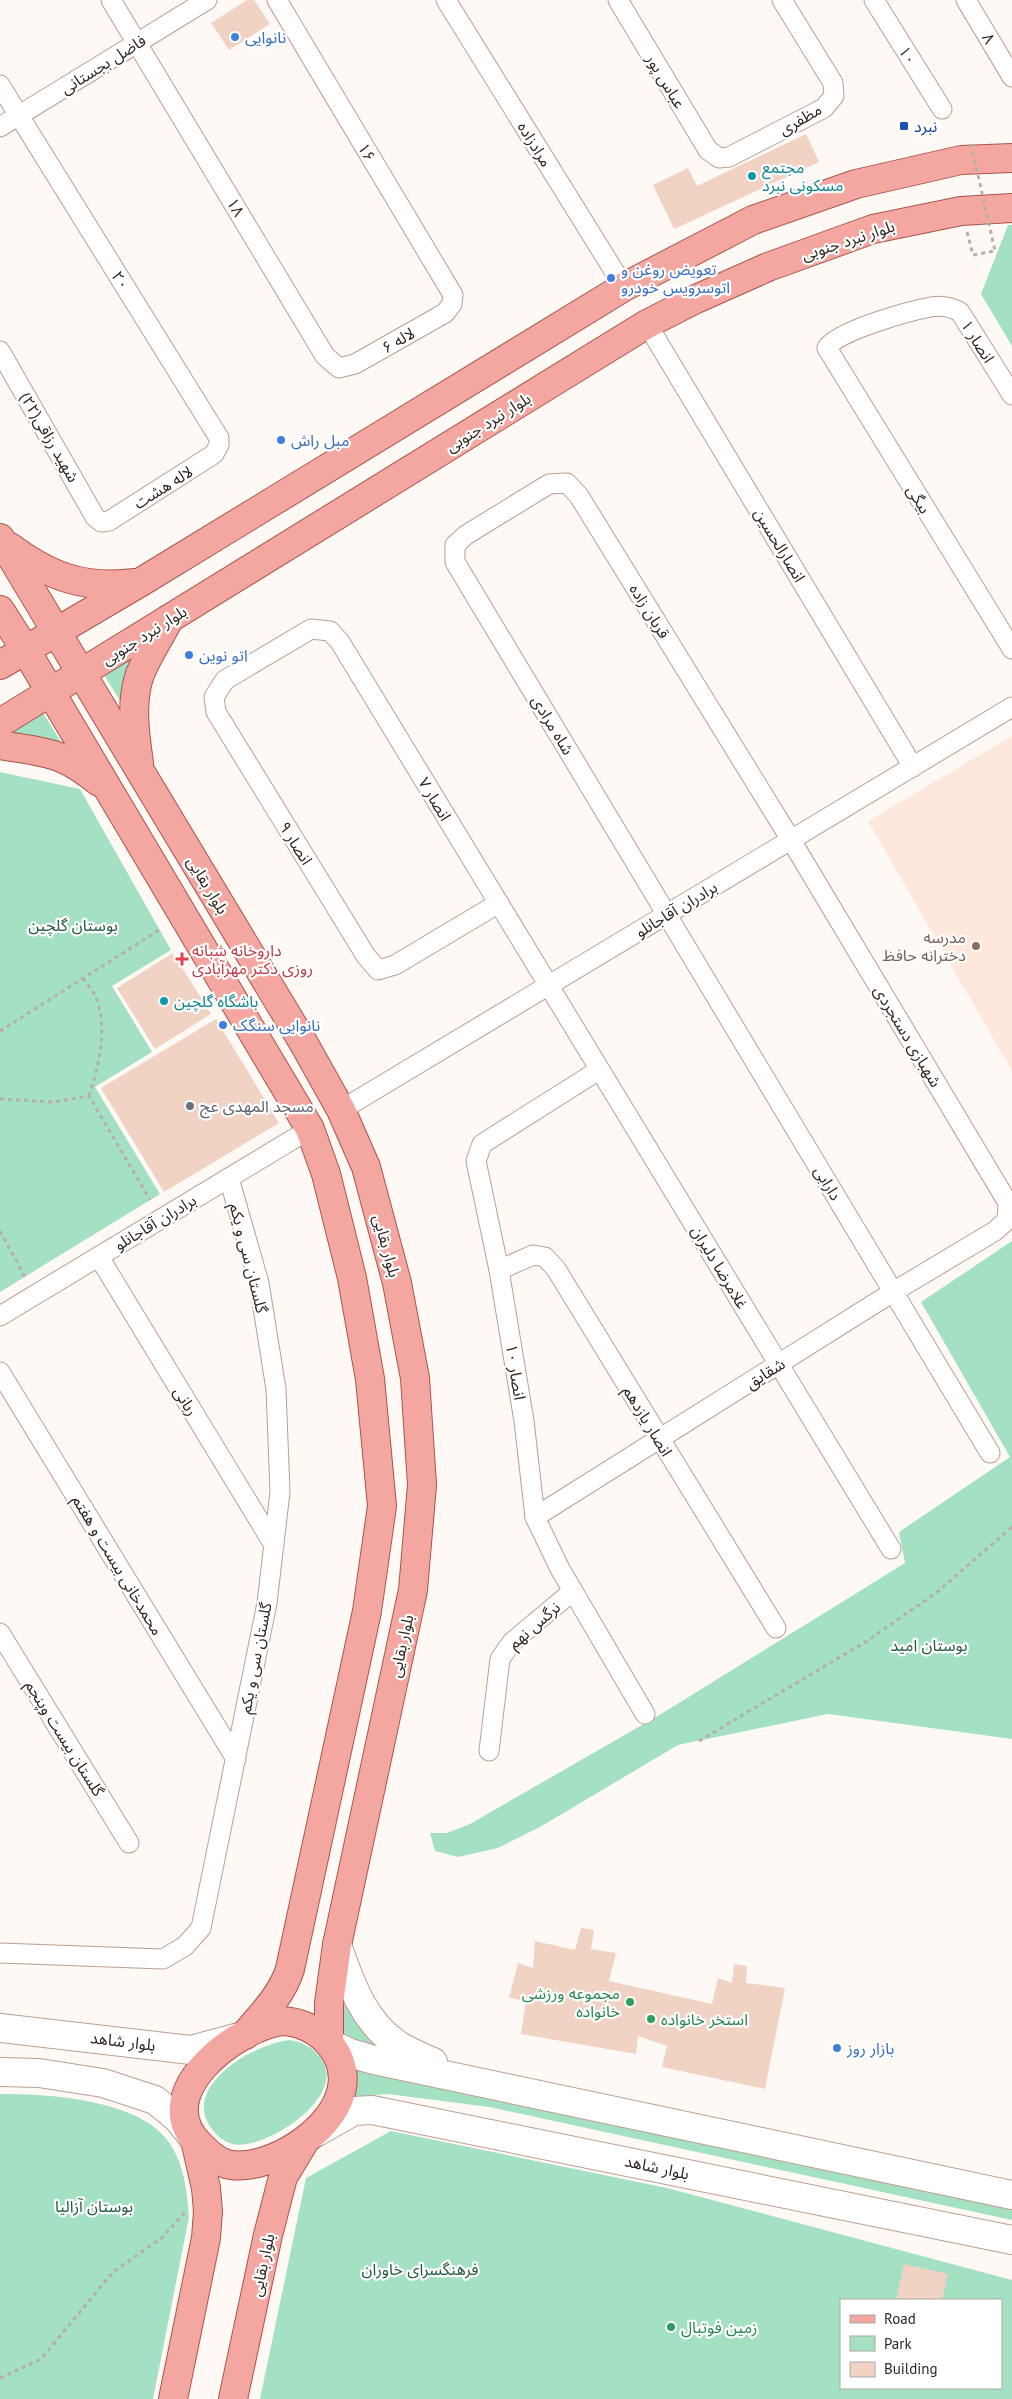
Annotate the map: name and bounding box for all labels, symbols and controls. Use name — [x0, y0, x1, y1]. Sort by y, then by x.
place label: نانوایی — [245, 27, 286, 47]
street label: ۸ — [978, 29, 1000, 47]
street label: فاضل بجستانی — [57, 30, 149, 98]
marker: نانوایی — [229, 31, 241, 43]
street label: ۱۰ — [895, 42, 921, 68]
street label: عباس پور — [640, 49, 690, 112]
street label: مظفری — [775, 99, 825, 139]
place label: نبرد — [914, 116, 937, 136]
street label: مرادزاده — [513, 118, 557, 170]
marker: نبرد — [898, 120, 910, 132]
street label: ۱۶ — [354, 139, 380, 165]
place label: مجتمع مسکونی نبرد — [762, 157, 843, 195]
marker: مجتمع مسکونی نبرد — [746, 170, 758, 182]
street label: ۱۸ — [223, 194, 249, 220]
street label: بلوار نبرد جنوبی — [799, 216, 897, 264]
place label: تعویض روغن و اتوسرویس خودرو — [621, 259, 730, 297]
street label: ۲۰ — [108, 267, 134, 293]
marker: تعویض روغن و اتوسرویس خودرو — [605, 272, 617, 284]
street label: انصار ۱ — [957, 316, 999, 366]
street label: لاله ۶ — [378, 323, 418, 357]
street label: شهید رزاقی(۲۲) — [16, 388, 84, 486]
street label: بلوار نبرد جنوبی — [442, 388, 534, 456]
place label: مبل راش — [291, 430, 349, 450]
marker: مبل راش — [275, 434, 287, 446]
street label: لاله هشت — [130, 461, 196, 513]
street label: بیگی — [903, 481, 935, 517]
street label: انصارالحسین — [750, 504, 810, 586]
street label: قربان زاده — [625, 580, 675, 642]
street label: بلوار نبرد جنوبی — [98, 601, 190, 669]
place label: اتو نوین — [199, 645, 248, 665]
marker: اتو نوین — [183, 649, 195, 661]
street label: شاه مرادی — [527, 692, 579, 758]
street label: انصار ۷ — [414, 774, 456, 824]
street label: انصار ۹ — [275, 818, 317, 868]
street label: بلوار بقایی — [183, 852, 233, 918]
street label: برادران آقاجانلو — [631, 877, 721, 941]
park label: بوستان گلچین — [28, 915, 118, 936]
place label: مدرسه دخترانه حافظ — [882, 927, 966, 965]
place label: داروخانه شبانه روزی دکتر مهرآبادی — [192, 940, 313, 978]
marker: مدرسه دخترانه حافظ — [970, 940, 982, 952]
marker: داروخانه شبانه روزی دکتر مهرآبادی — [176, 953, 188, 965]
street label: شهبازی دستجردی — [870, 982, 946, 1090]
place label: باشگاه گلچین — [174, 991, 258, 1012]
marker: باشگاه گلچین — [158, 995, 170, 1007]
place label: نانوایی سنگک — [233, 1015, 320, 1035]
marker: نانوایی سنگک — [217, 1019, 229, 1031]
place label: مسجد المهدی عج — [200, 1096, 314, 1119]
marker: مسجد المهدی عج — [184, 1100, 196, 1112]
street label: دارابی — [810, 1162, 846, 1204]
street label: برادران آقاجانلو — [110, 1190, 200, 1254]
street label: گلستان سی و یکم — [223, 1201, 272, 1316]
street label: بلوار بقایی — [369, 1212, 405, 1280]
street label: غلامرضا دلیران — [687, 1222, 753, 1312]
street label: انصار ۱۰ — [502, 1343, 530, 1401]
street label: شقایق — [742, 1353, 789, 1394]
street label: انصار یازدهم — [617, 1382, 677, 1461]
street label: ربانی — [170, 1383, 202, 1419]
street label: محمدخانی بیست و هفتم — [66, 1491, 168, 1640]
street label: نرگس نهم — [504, 1597, 566, 1655]
street label: گلستان سی و یکم — [234, 1600, 279, 1716]
street label: بلوار بقایی — [385, 1613, 417, 1679]
park label: بوستان امید — [891, 1635, 967, 1655]
street label: گلستان بیست وپنجم — [19, 1676, 109, 1802]
place label: مجموعه ورزشی خانواده — [522, 1983, 620, 2021]
marker: مجموعه ورزشی خانواده — [624, 1996, 636, 2008]
place label: استخر خانواده — [661, 2009, 748, 2029]
marker: استخر خانواده — [645, 2013, 657, 2025]
street label: بلوار شاهد — [89, 2027, 157, 2055]
place label: بازار روز — [846, 2038, 894, 2058]
marker: بازار روز — [831, 2042, 843, 2054]
street label: بلوار شاهد — [623, 2150, 691, 2184]
park label: بوستان آزالیا — [55, 2196, 133, 2216]
street label: بلوار بقایی — [246, 2232, 278, 2298]
park label: فرهنگسرای خاوران — [362, 2259, 478, 2279]
legend — [840, 2299, 1002, 2389]
text: Road — [884, 2309, 916, 2328]
place label: زمین فوتبال — [681, 2317, 757, 2338]
marker: زمین فوتبال — [665, 2321, 677, 2333]
text: Park — [884, 2334, 912, 2353]
text: Building — [884, 2359, 938, 2378]

